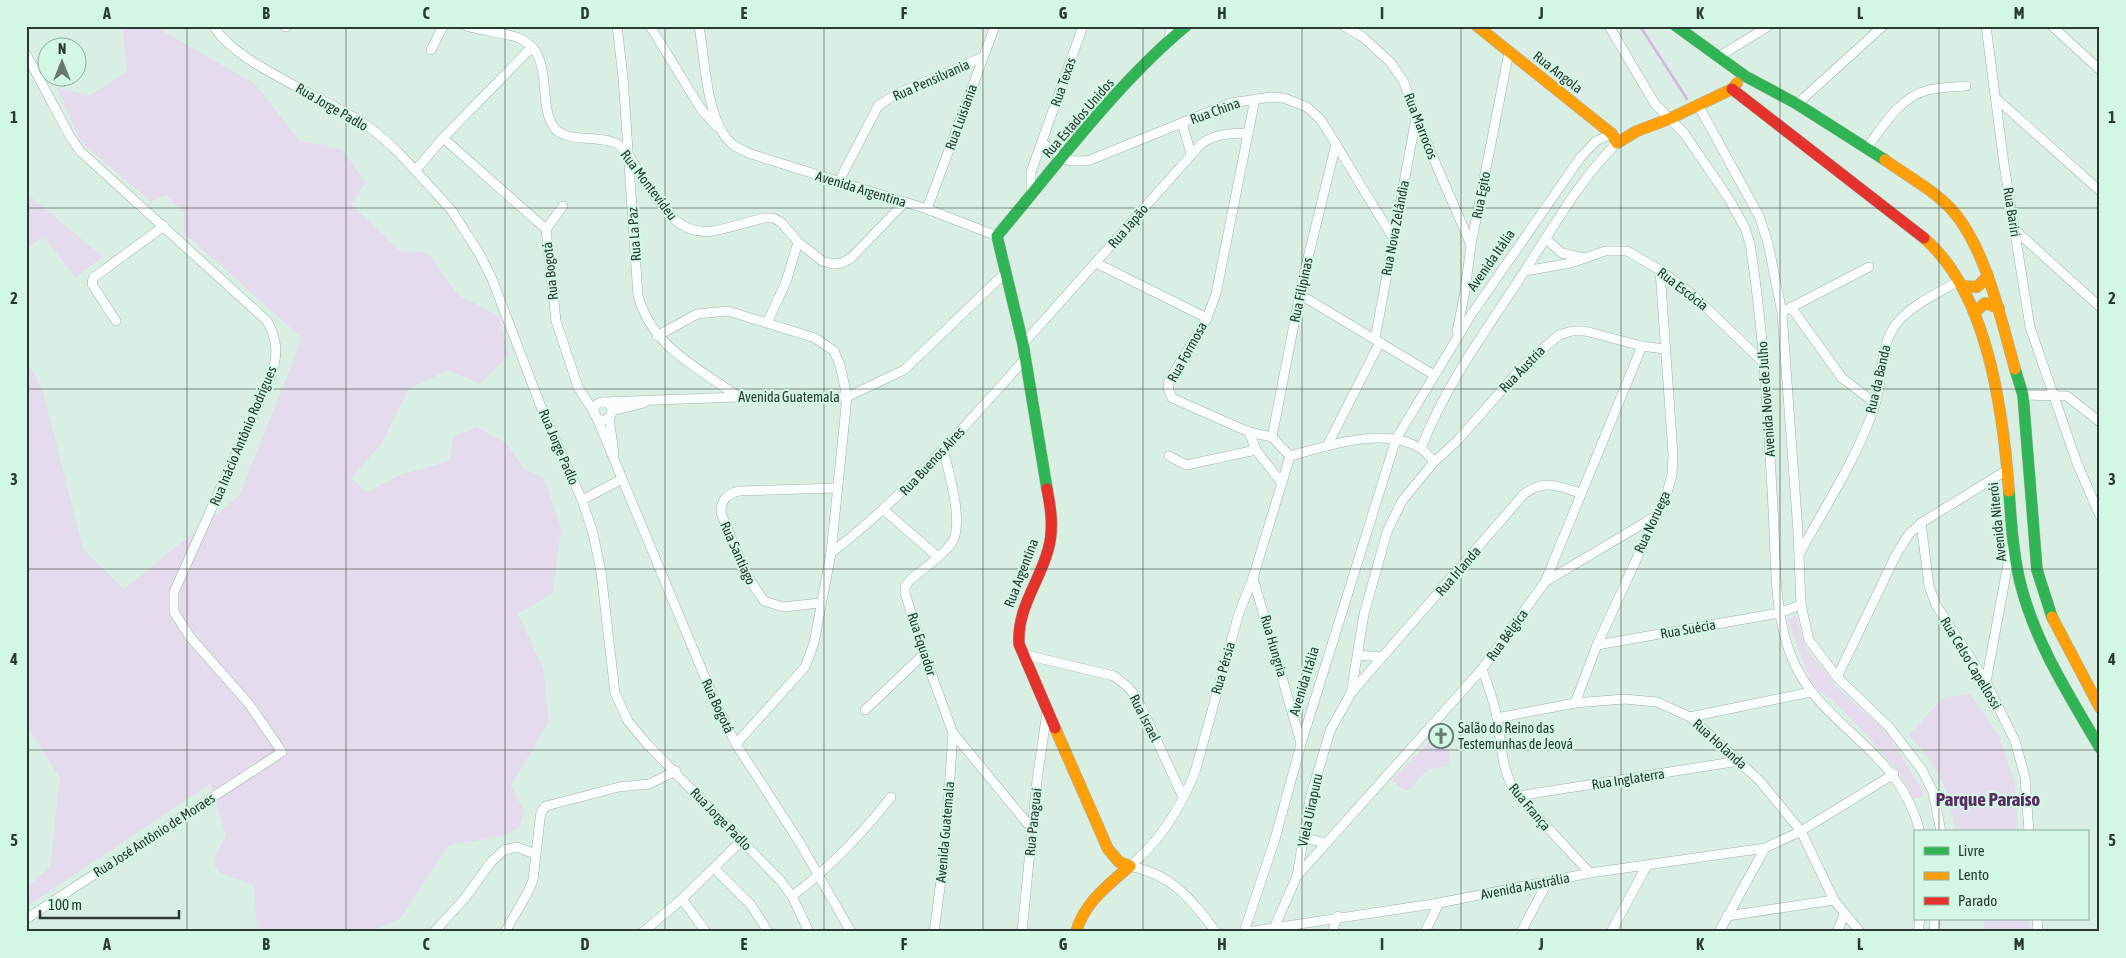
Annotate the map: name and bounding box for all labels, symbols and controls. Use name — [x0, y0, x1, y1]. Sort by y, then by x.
text: A — [102, 4, 111, 22]
text: B — [262, 4, 270, 22]
text: C — [422, 4, 430, 22]
text: D — [581, 4, 590, 22]
text: E — [741, 4, 748, 22]
text: F — [901, 4, 908, 22]
text: G — [1059, 4, 1068, 22]
text: H — [1217, 4, 1227, 22]
text: I — [1380, 4, 1384, 22]
text: J — [1537, 4, 1544, 22]
text: K — [1696, 4, 1704, 22]
text: L — [1857, 4, 1864, 22]
text: M — [2014, 4, 2024, 22]
north arrow — [38, 38, 88, 88]
text: N — [58, 41, 66, 57]
street label: Rua Angola — [1530, 48, 1586, 96]
street label: Rua Texas — [1047, 55, 1079, 109]
street label: Rua Pensilvania — [890, 56, 972, 104]
street label: Rua Estados Unidos — [1039, 75, 1117, 161]
street label: Rua Jorge Padlo — [293, 80, 371, 134]
street label: Rua Luisiania — [942, 82, 980, 152]
street label: Rua Marrocos — [1401, 91, 1441, 161]
street label: Rua China — [1188, 95, 1242, 127]
text: 1 — [10, 108, 18, 126]
text: 1 — [2108, 108, 2116, 126]
street label: Rua Montevídeu — [617, 147, 681, 223]
street label: Avenida Argentina — [814, 168, 908, 210]
street label: Rua Egito — [1469, 170, 1493, 220]
street label: Rua Nova Zelândia — [1378, 179, 1412, 277]
street label: Rua Bariri — [2000, 186, 2024, 238]
street label: Rua Japão — [1105, 201, 1151, 251]
street label: Rua La Paz — [624, 206, 644, 262]
street label: Avenida Itália — [1464, 226, 1518, 294]
street label: Rua Bogotá — [539, 241, 561, 301]
street label: Rua Filipinas — [1286, 256, 1316, 324]
street label: Rua Escócia — [1655, 264, 1711, 314]
text: 2 — [10, 289, 18, 307]
text: 2 — [2108, 289, 2116, 307]
street label: Rua Formosa — [1164, 319, 1210, 385]
street label: Avenida Nove de Julho — [1754, 341, 1778, 457]
street label: Rua Áustria — [1496, 342, 1548, 396]
street label: Rua da Banda — [1862, 343, 1894, 415]
street label: Rua Inácio Antônio Rodrigues — [206, 364, 280, 508]
street label: Avenida Guatemala — [738, 389, 840, 405]
street label: Rua Jorge Padlo — [536, 407, 582, 487]
street label: Rua Buenos Aires — [896, 423, 968, 499]
text: 3 — [10, 470, 18, 488]
text: 3 — [2108, 470, 2116, 488]
street label: Avenida Niterói — [1985, 482, 2009, 562]
street label: Rua Noruega — [1631, 488, 1673, 556]
street label: Rua Santiago — [717, 519, 759, 587]
street label: Rua Argentina — [1001, 536, 1041, 610]
street label: Rua Irlanda — [1432, 543, 1484, 599]
street label: Rua Bélgica — [1483, 606, 1531, 664]
street label: Rua Equador — [904, 610, 940, 678]
street label: Rua Hungria — [1258, 613, 1290, 679]
street label: Rua Celso Capellossi — [1937, 614, 2005, 712]
street label: Rua Suécia — [1659, 616, 1717, 642]
street label: Rua Pérsia — [1208, 640, 1238, 696]
street label: Avenida Itália — [1286, 644, 1322, 718]
text: 4 — [9, 650, 18, 668]
text: 4 — [2107, 650, 2116, 668]
street label: Rua Bogotá — [698, 676, 738, 736]
street label: Rua Israel — [1126, 692, 1164, 745]
street label: Rua Holanda — [1690, 716, 1750, 772]
place label: Salão do Reino das Testemunhas de Jeová — [1458, 720, 1573, 752]
church icon: Salão do Reino das Testemunhas de Jeová — [1428, 723, 1454, 749]
street label: Rua Inglaterra — [1590, 765, 1666, 793]
street label: Viela Uirapuru — [1294, 772, 1326, 848]
street label: Rua França — [1506, 780, 1554, 834]
street label: Avenida Guatemala — [933, 781, 957, 883]
street label: Rua Jorge Padlo — [687, 784, 755, 854]
street label: Rua Paraguai — [1021, 787, 1045, 857]
district label: Parque Paraíso — [1936, 788, 2040, 810]
street label: Rua José Antônio de Moraes — [90, 790, 218, 880]
legend — [1914, 830, 2088, 920]
text: 5 — [10, 831, 18, 849]
text: 5 — [2108, 831, 2116, 849]
text: Livre — [1958, 842, 1985, 859]
text: Lento — [1958, 866, 1989, 883]
street label: Avenida Austrália — [1479, 870, 1571, 902]
scale bar — [40, 888, 179, 920]
text: Parado — [1958, 892, 1997, 909]
text: 100 m — [48, 896, 82, 913]
text: A — [102, 935, 111, 953]
text: B — [262, 935, 270, 953]
text: C — [422, 935, 430, 953]
text: D — [581, 935, 590, 953]
text: E — [741, 935, 748, 953]
text: F — [901, 935, 908, 953]
text: G — [1059, 935, 1068, 953]
text: H — [1217, 935, 1227, 953]
text: I — [1380, 935, 1384, 953]
text: J — [1537, 935, 1544, 953]
text: K — [1696, 935, 1704, 953]
text: L — [1857, 935, 1864, 953]
text: M — [2014, 935, 2024, 953]

